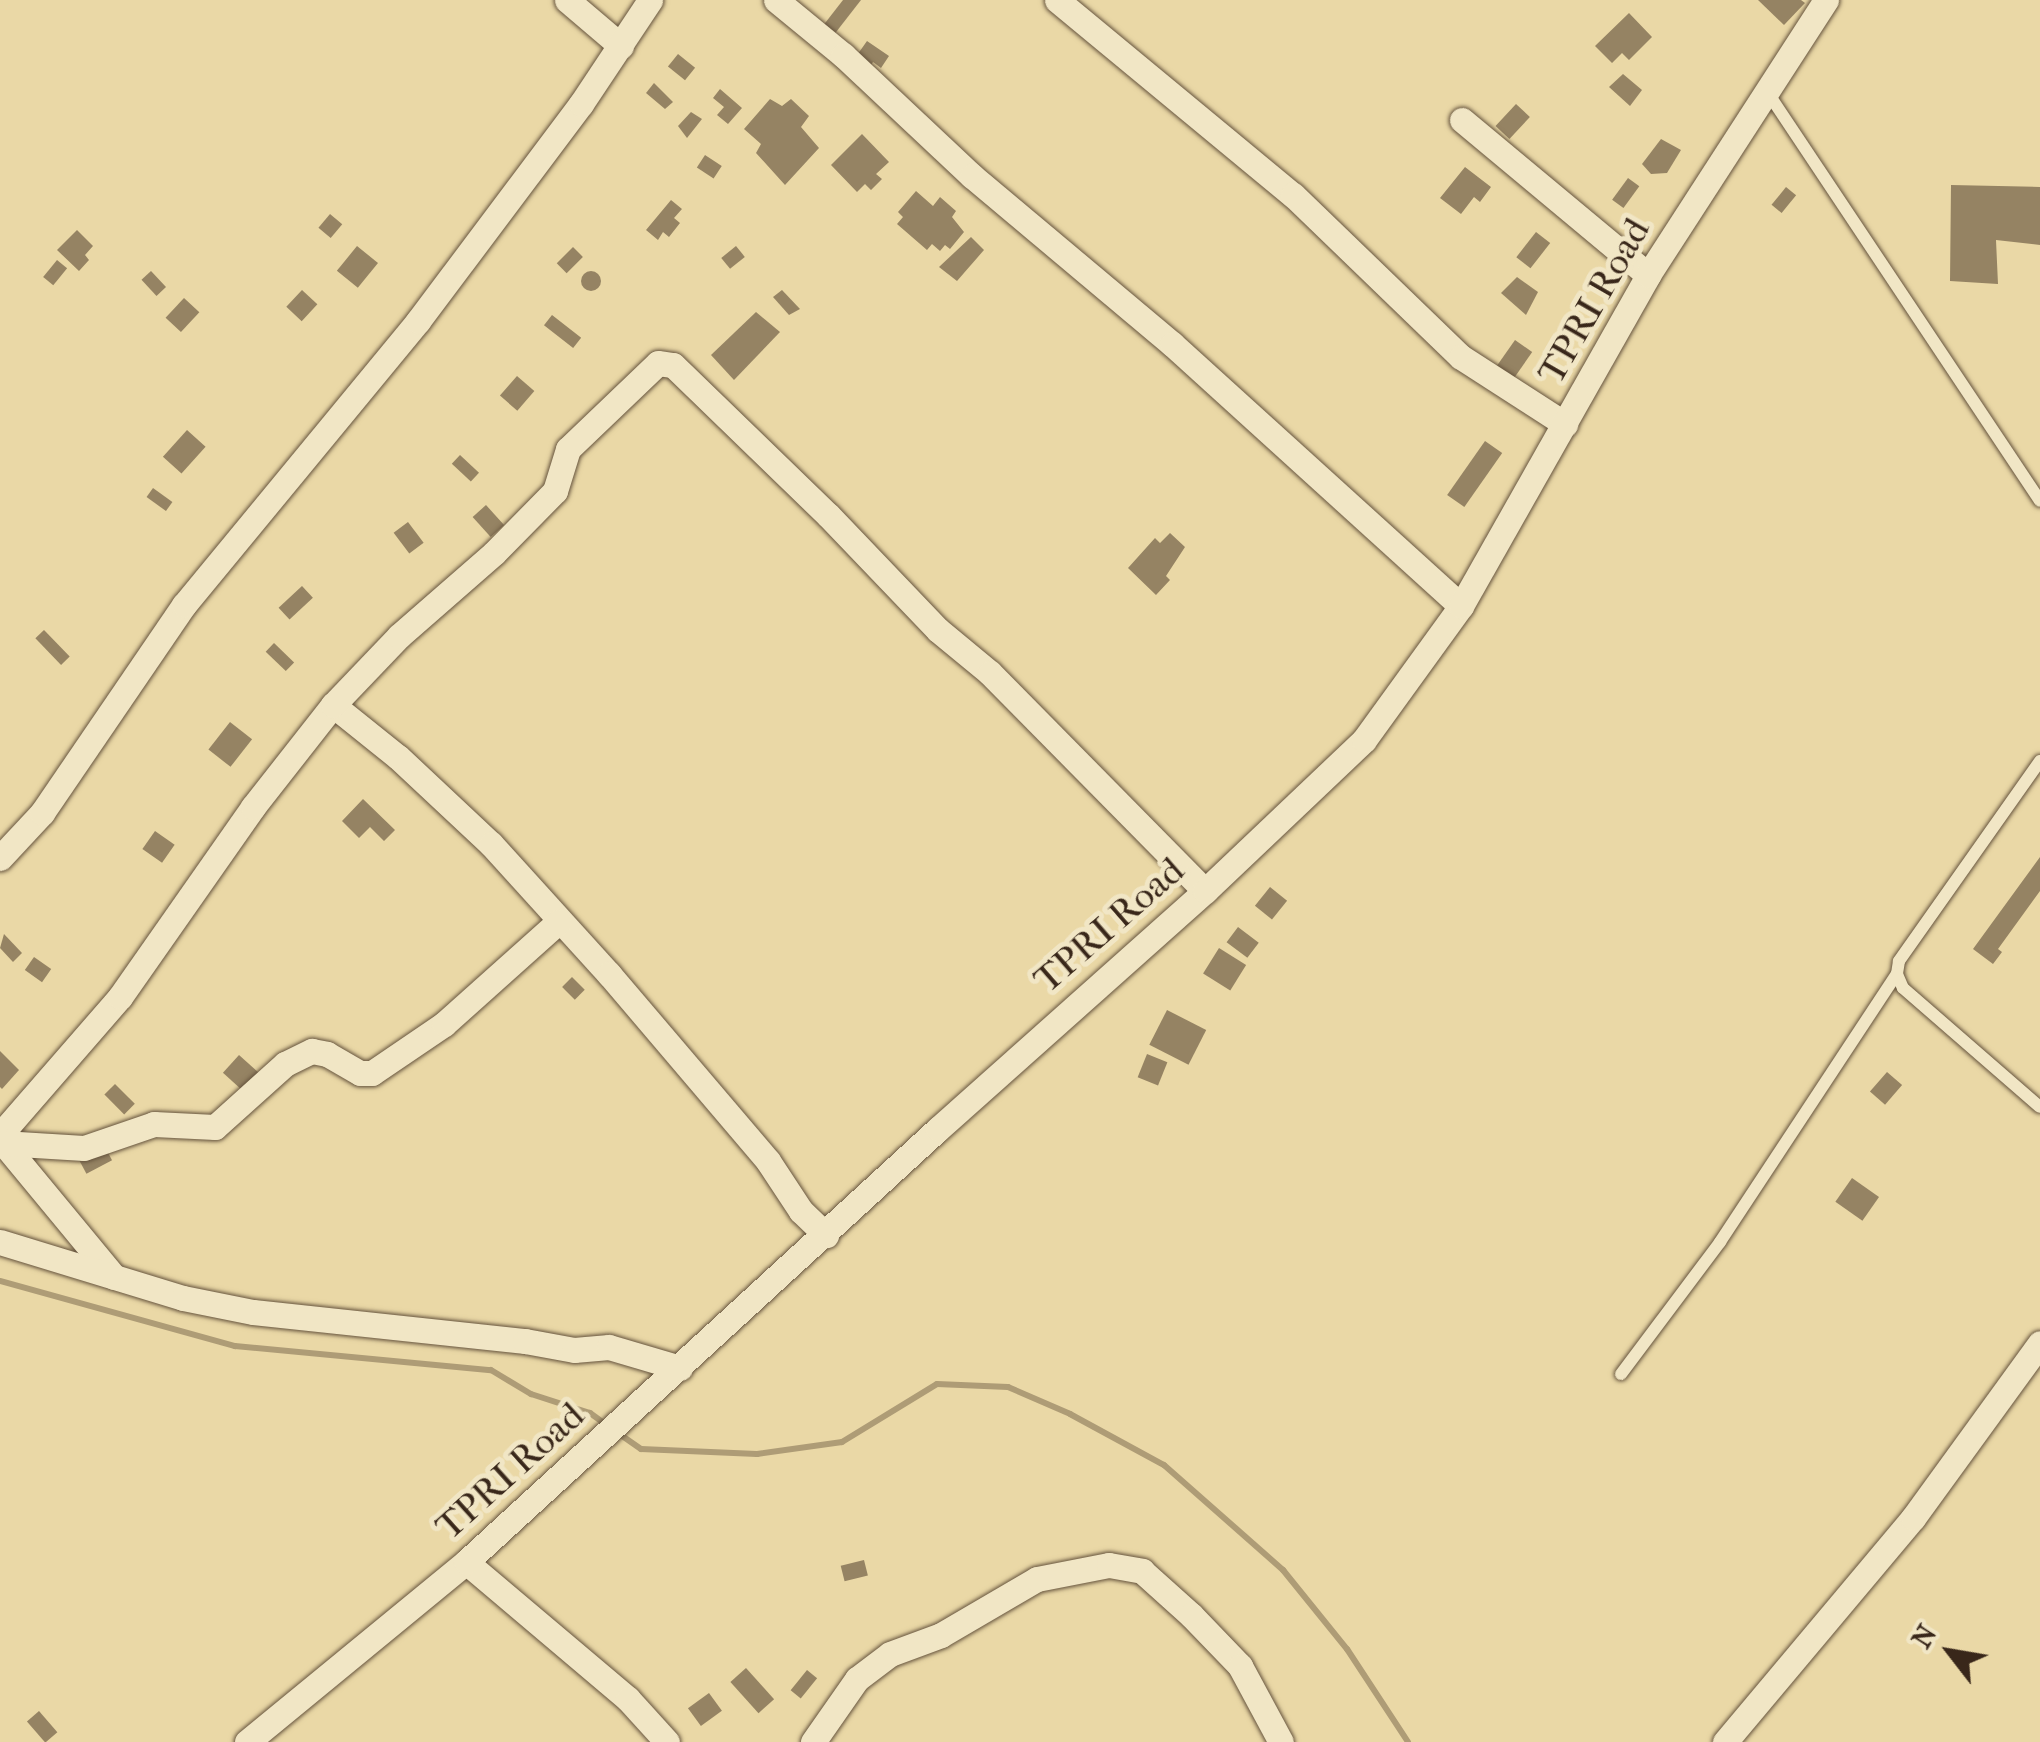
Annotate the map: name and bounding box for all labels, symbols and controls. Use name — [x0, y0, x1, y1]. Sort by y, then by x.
street label: TPRI Road — [1528, 210, 1660, 392]
street label: TPRI Road — [1025, 848, 1193, 1002]
street label: TPRI Road — [427, 1393, 593, 1549]
north arrow — [1900, 1602, 2000, 1702]
text: N — [1904, 1619, 1943, 1654]

